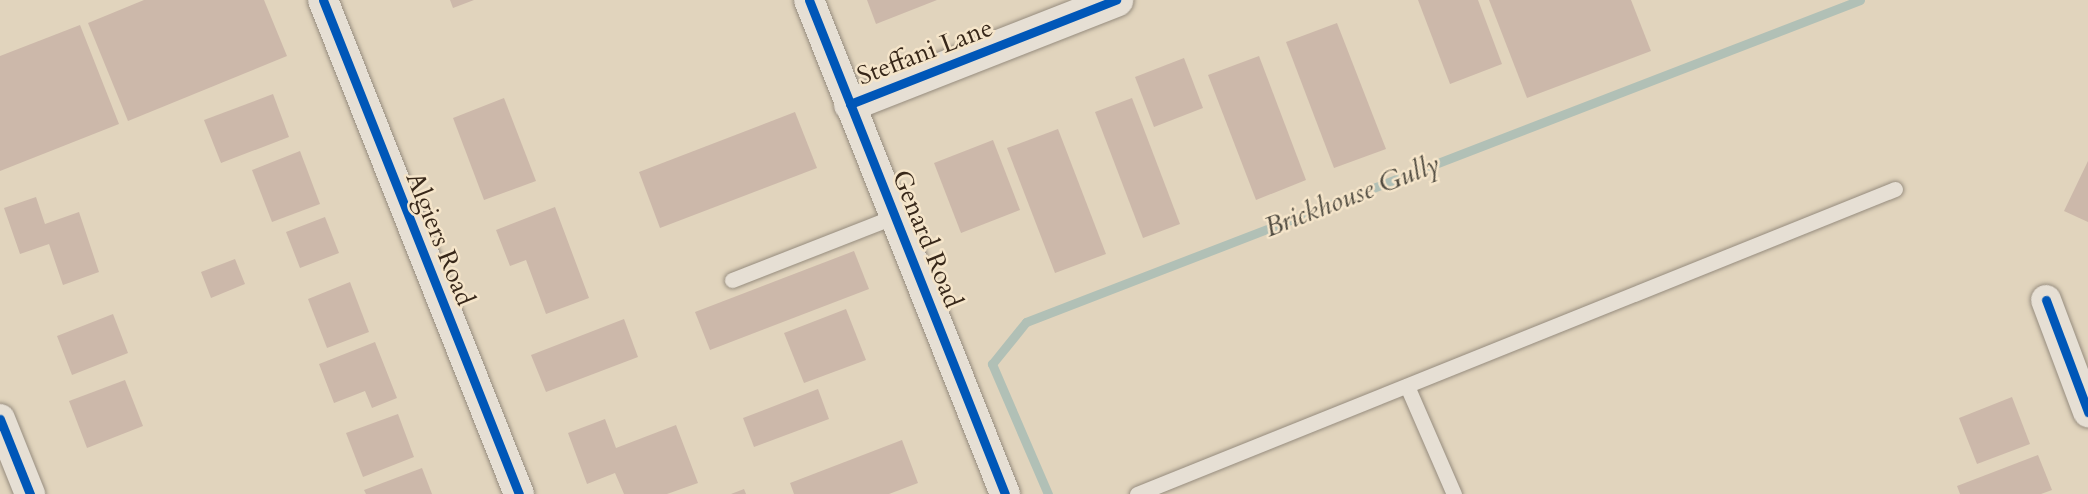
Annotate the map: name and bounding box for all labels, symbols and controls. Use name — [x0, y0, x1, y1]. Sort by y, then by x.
street label: Steffani Lane — [853, 12, 997, 92]
water label: Brickhouse Gully — [1260, 148, 1444, 244]
street label: Genard Road — [885, 166, 969, 312]
street label: Algiers Road — [399, 168, 481, 310]

